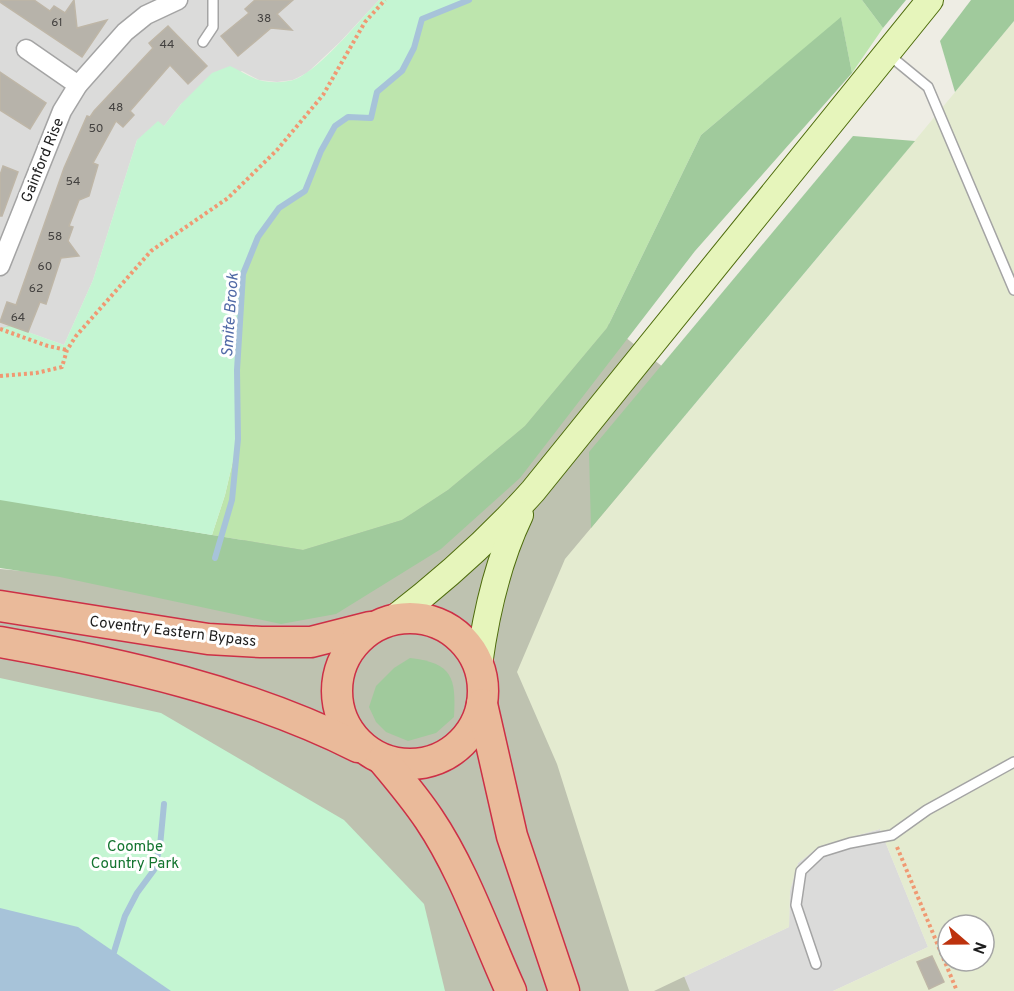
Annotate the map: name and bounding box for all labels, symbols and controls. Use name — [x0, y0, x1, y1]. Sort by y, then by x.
house number: 38 — [257, 11, 271, 27]
house number: 61 — [51, 15, 63, 31]
house number: 44 — [160, 37, 174, 53]
house number: 48 — [109, 100, 123, 116]
street label: Gainford Rise — [18, 115, 69, 206]
house number: 50 — [88, 121, 104, 137]
house number: 54 — [65, 174, 81, 190]
house number: 58 — [48, 229, 62, 245]
house number: 60 — [38, 259, 52, 275]
water label: Smite Brook — [218, 271, 244, 358]
house number: 62 — [29, 281, 43, 297]
house number: 64 — [11, 310, 25, 326]
street label: Coventry Eastern Bypass — [88, 613, 257, 652]
park label: Coombe Country Park — [91, 838, 179, 874]
north arrow — [936, 913, 996, 973]
text: N — [967, 939, 990, 956]

